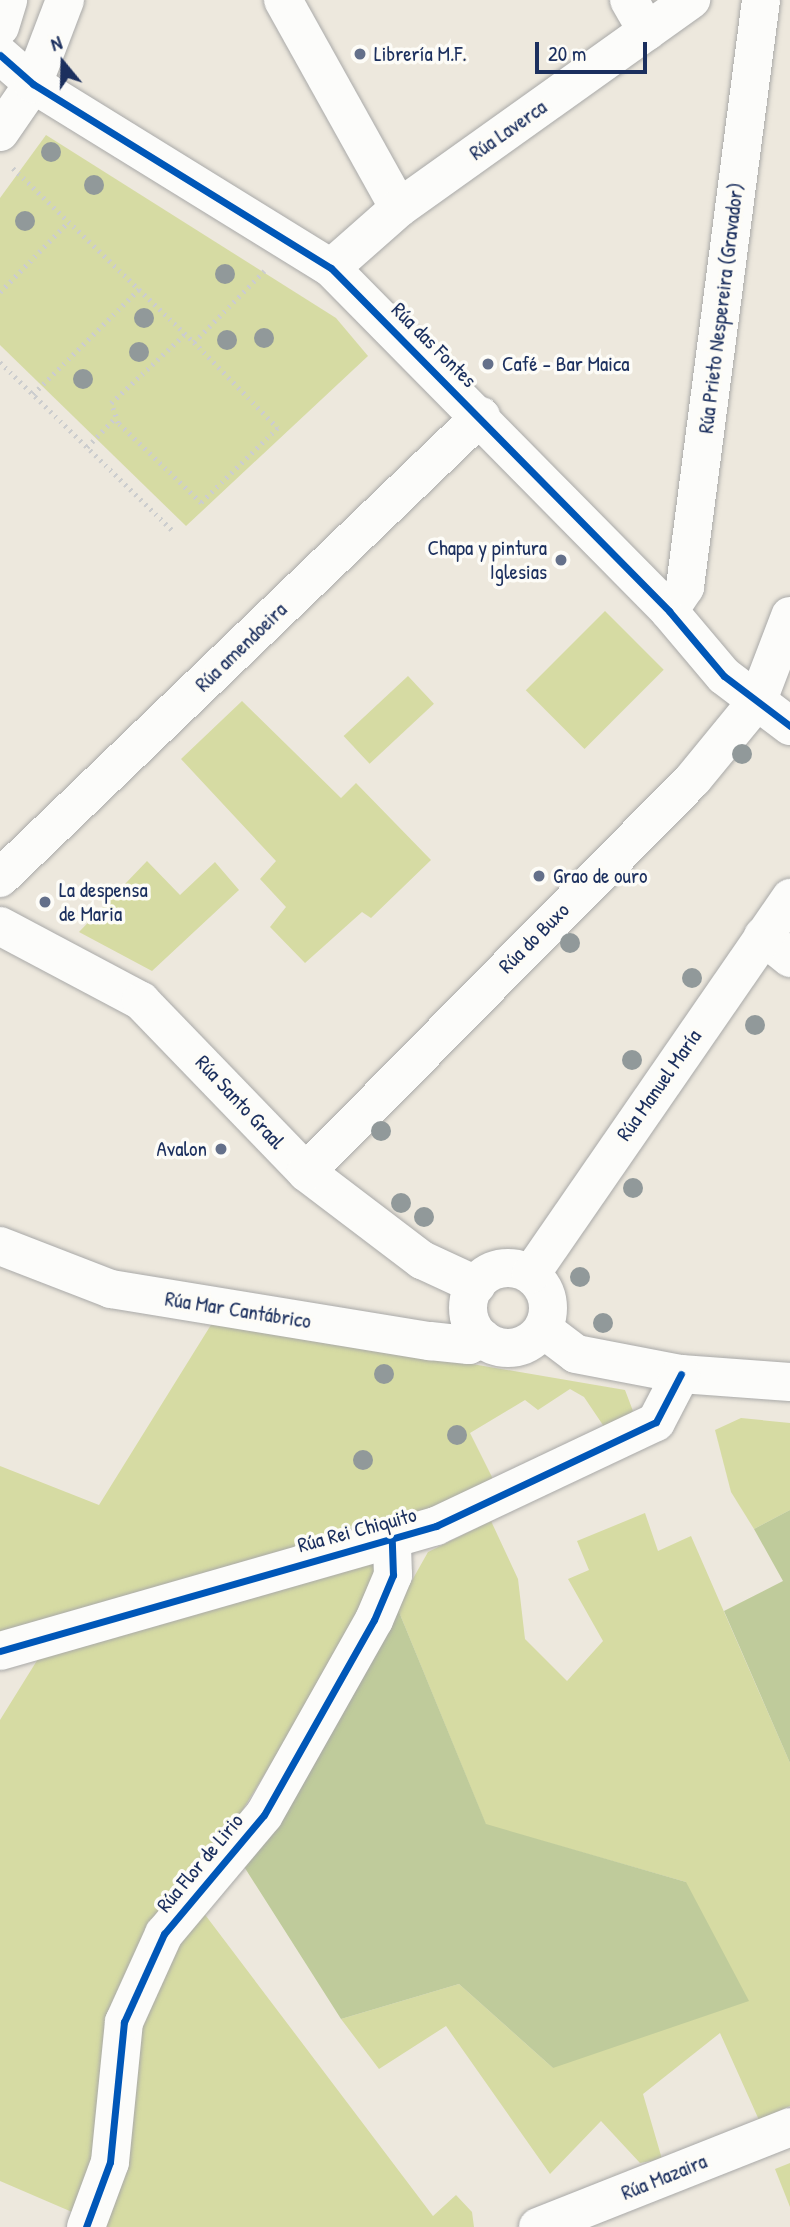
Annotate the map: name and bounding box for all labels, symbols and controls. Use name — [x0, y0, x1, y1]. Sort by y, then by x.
north arrow — [28, 28, 98, 98]
scale bar — [538, 28, 650, 72]
text: N — [47, 29, 65, 57]
text: 20 m — [548, 39, 586, 68]
place label: Librería M.F. — [374, 41, 467, 67]
marker: Librería M.F. — [352, 46, 368, 62]
street label: Rúa Laverca — [465, 94, 551, 166]
street label: Rúa Prieto Nespereira (Gravador) — [693, 181, 749, 435]
street label: Rúa das Fontes — [386, 297, 482, 393]
place label: Café - Bar Maica — [502, 351, 629, 377]
marker: Café - Bar Maica — [480, 356, 496, 372]
place label: Chapa y pintura Iglesias — [428, 535, 547, 585]
marker: Chapa y pintura Iglesias — [553, 552, 569, 568]
street label: Rúa amendoeira — [190, 597, 292, 697]
place label: Grao de ouro — [553, 863, 647, 889]
marker: Grao de ouro — [531, 868, 547, 884]
place label: La despensa de Maria — [59, 877, 148, 927]
marker: La despensa de Maria — [37, 894, 53, 910]
street label: Rúa do Buxo — [493, 897, 575, 979]
street label: Rúa Manuel María — [611, 1024, 707, 1146]
street label: Rúa Santo Graal — [190, 1050, 290, 1154]
place label: Avalon — [157, 1136, 207, 1162]
marker: Avalon — [213, 1141, 229, 1157]
street label: Rúa Mar Cantábrico — [163, 1286, 313, 1334]
street label: Rúa Rei Chiquito — [295, 1502, 419, 1558]
street label: Rúa Flor de Lirio — [151, 1809, 249, 1917]
street label: Rúa Mazaira — [618, 2148, 710, 2206]

